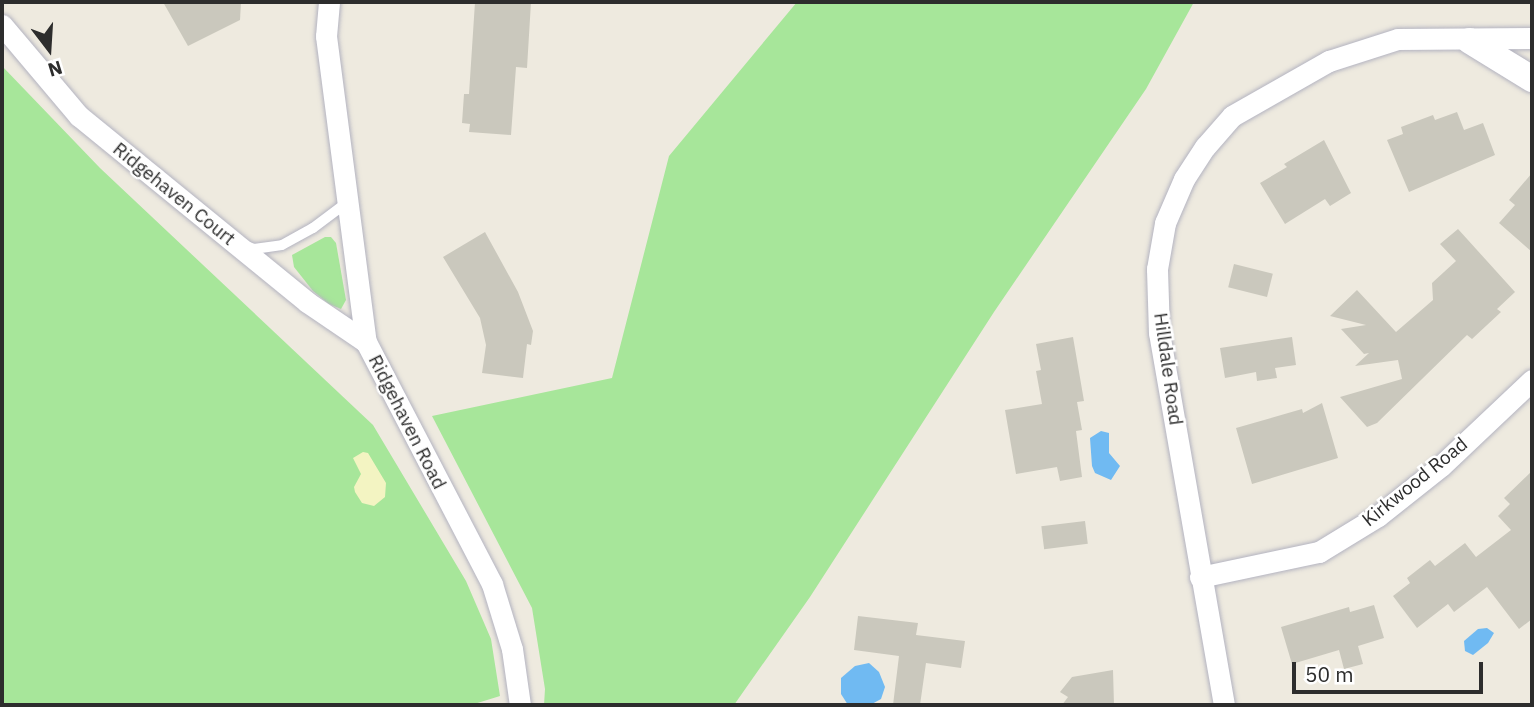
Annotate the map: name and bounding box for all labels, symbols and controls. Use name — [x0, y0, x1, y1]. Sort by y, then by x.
north arrow — [14, 14, 84, 84]
text: N — [45, 56, 65, 83]
street label: Ridgehaven Court — [108, 138, 240, 250]
street label: Hilldale Road — [1149, 311, 1187, 427]
street label: Ridgehaven Road — [363, 351, 451, 493]
street label: Kirkwood Road — [1358, 433, 1472, 531]
scale bar — [1296, 648, 1487, 692]
text: 50 m — [1305, 660, 1354, 688]

